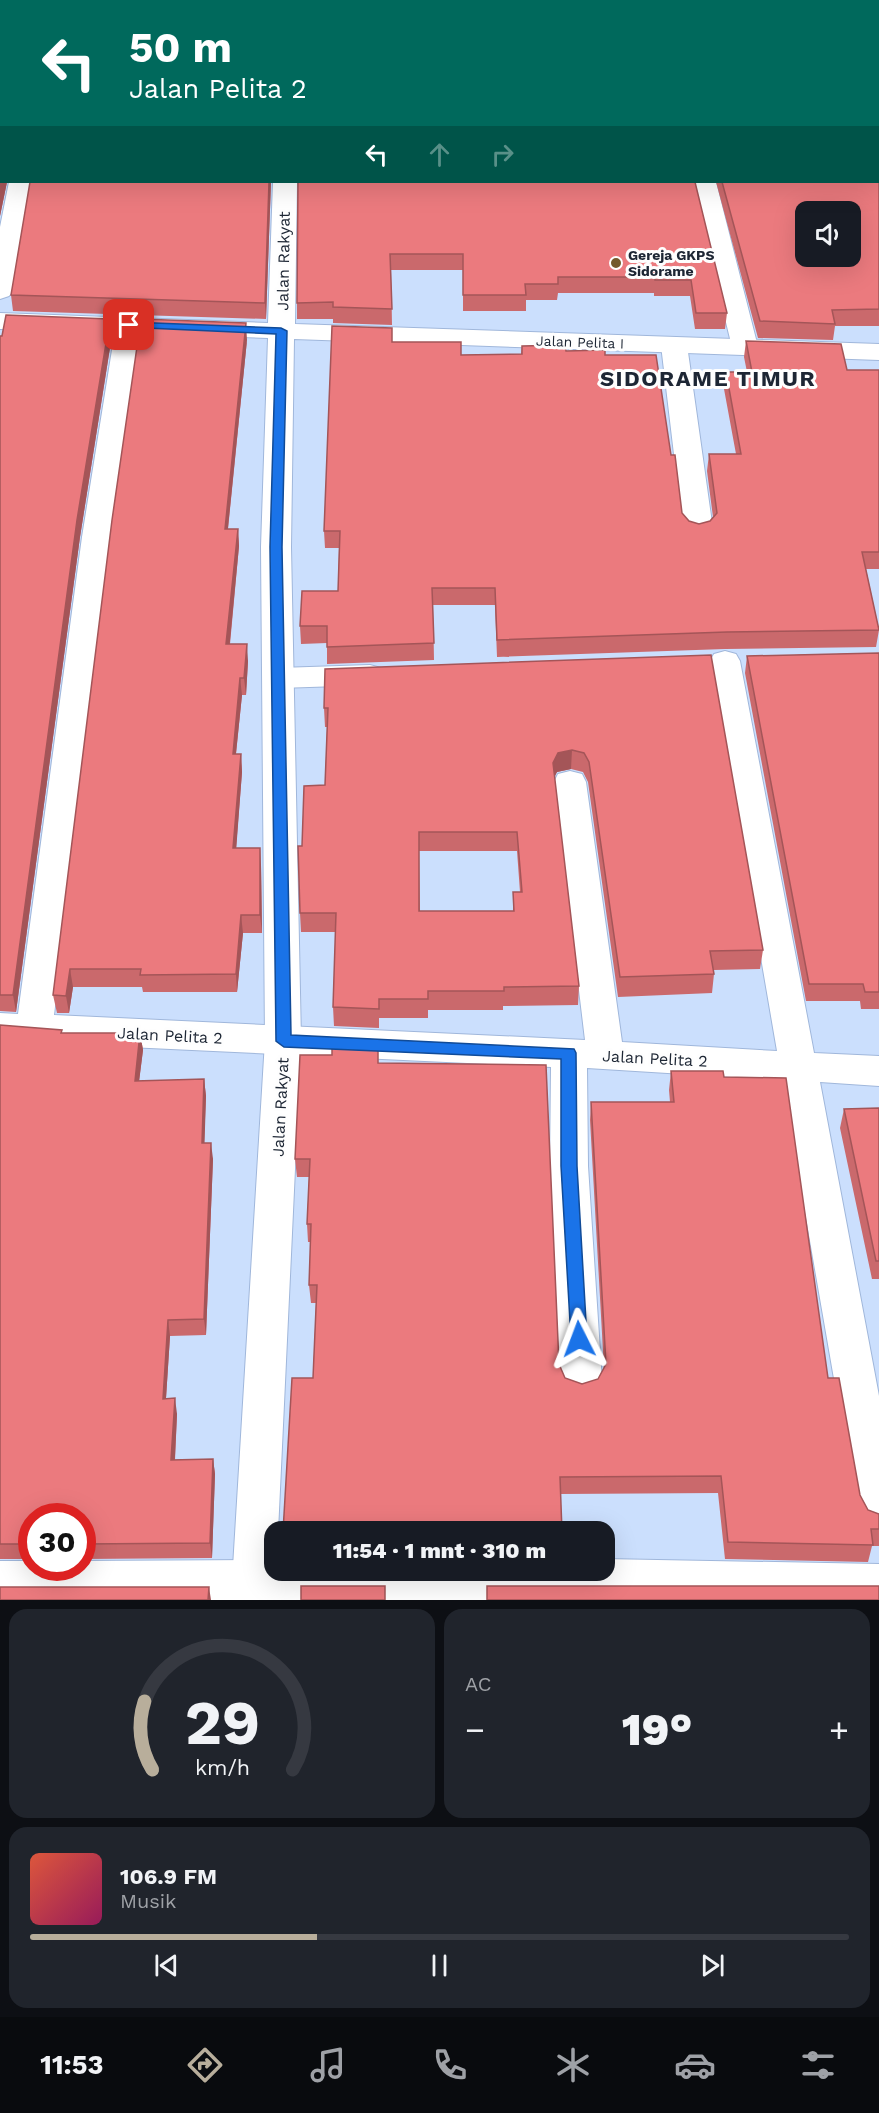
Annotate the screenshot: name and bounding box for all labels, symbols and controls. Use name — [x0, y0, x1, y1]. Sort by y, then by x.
text: 50 m — [129, 23, 232, 72]
icon: left — [30, 24, 108, 102]
text: Jalan Pelita 2 — [129, 73, 307, 105]
icon: left — [360, 138, 393, 171]
icon: ahead — [423, 138, 456, 171]
icon: right — [486, 138, 519, 171]
map controls — [795, 201, 861, 267]
button: sound — [795, 201, 861, 267]
street label: Jalan Rakyat — [273, 211, 294, 311]
place label: Gereja GKPS Sidorame — [628, 247, 714, 279]
marker: Gereja GKPS Sidorame — [609, 256, 623, 270]
pin — [103, 299, 154, 350]
icon: arrive — [112, 308, 145, 341]
street label: Jalan Pelita I — [536, 332, 624, 352]
district label: SIDORAME TIMUR — [600, 366, 816, 391]
street label: Jalan Pelita 2 — [117, 1023, 223, 1048]
street label: Jalan Pelita 2 — [602, 1046, 708, 1071]
street label: Jalan Rakyat — [268, 1057, 293, 1157]
position arrow — [547, 1307, 611, 1371]
speed limit sign: 30 — [18, 1503, 96, 1581]
text: 11:54 · 1 mnt · 310 m — [333, 1538, 546, 1563]
text: AC — [465, 1672, 491, 1696]
text: 29 — [184, 1686, 260, 1759]
text: 19° — [622, 1703, 692, 1756]
text: − — [465, 1710, 485, 1749]
text: + — [829, 1710, 849, 1749]
text: km/h — [194, 1756, 250, 1781]
text: 106.9 FM — [120, 1864, 217, 1889]
text: Musik — [120, 1889, 176, 1913]
icon: previous — [150, 1949, 183, 1982]
icon: pause — [423, 1949, 456, 1982]
icon: next — [696, 1949, 729, 1982]
icon: directions — [184, 2044, 226, 2086]
icon: music — [307, 2044, 349, 2086]
icon: phone — [429, 2044, 471, 2086]
icon: climate — [552, 2044, 594, 2086]
icon: car — [674, 2044, 716, 2086]
icon: filters — [797, 2044, 839, 2086]
text: 11:53 — [40, 2049, 103, 2081]

